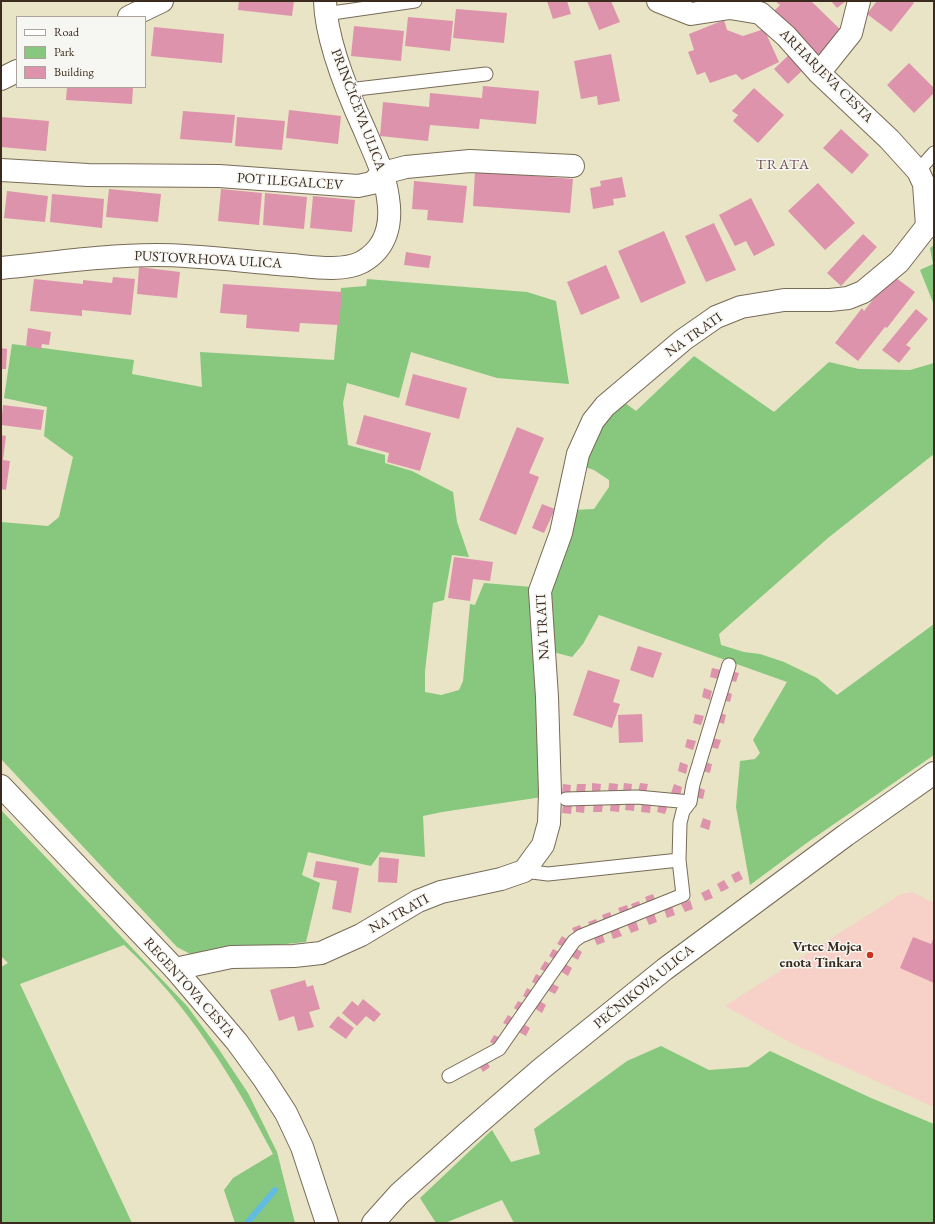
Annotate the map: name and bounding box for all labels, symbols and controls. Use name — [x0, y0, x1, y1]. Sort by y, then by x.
legend — [16, 16, 146, 88]
text: Road — [54, 24, 79, 40]
street label: ARHARJEVA CESTA — [776, 26, 876, 126]
text: Park — [54, 44, 74, 60]
street label: PRINČIČEVA ULICA — [327, 47, 389, 173]
text: Building — [54, 64, 94, 80]
district label: TRATA — [756, 156, 810, 174]
street label: POT ILEGALCEV — [236, 170, 344, 194]
street label: PUSTOVRHOVA ULICA — [134, 248, 282, 272]
street label: NA TRATI — [662, 309, 726, 361]
street label: NA TRATI — [533, 594, 553, 660]
street label: NA TRATI — [366, 891, 432, 937]
street label: REGENTOVA CESTA — [140, 935, 238, 1041]
place label: Vrtec Mojca enota Tinkara — [779, 939, 862, 972]
street label: PEČNIKOVA ULICA — [590, 941, 698, 1033]
marker: Vrtec Mojca enota Tinkara — [865, 950, 875, 960]

